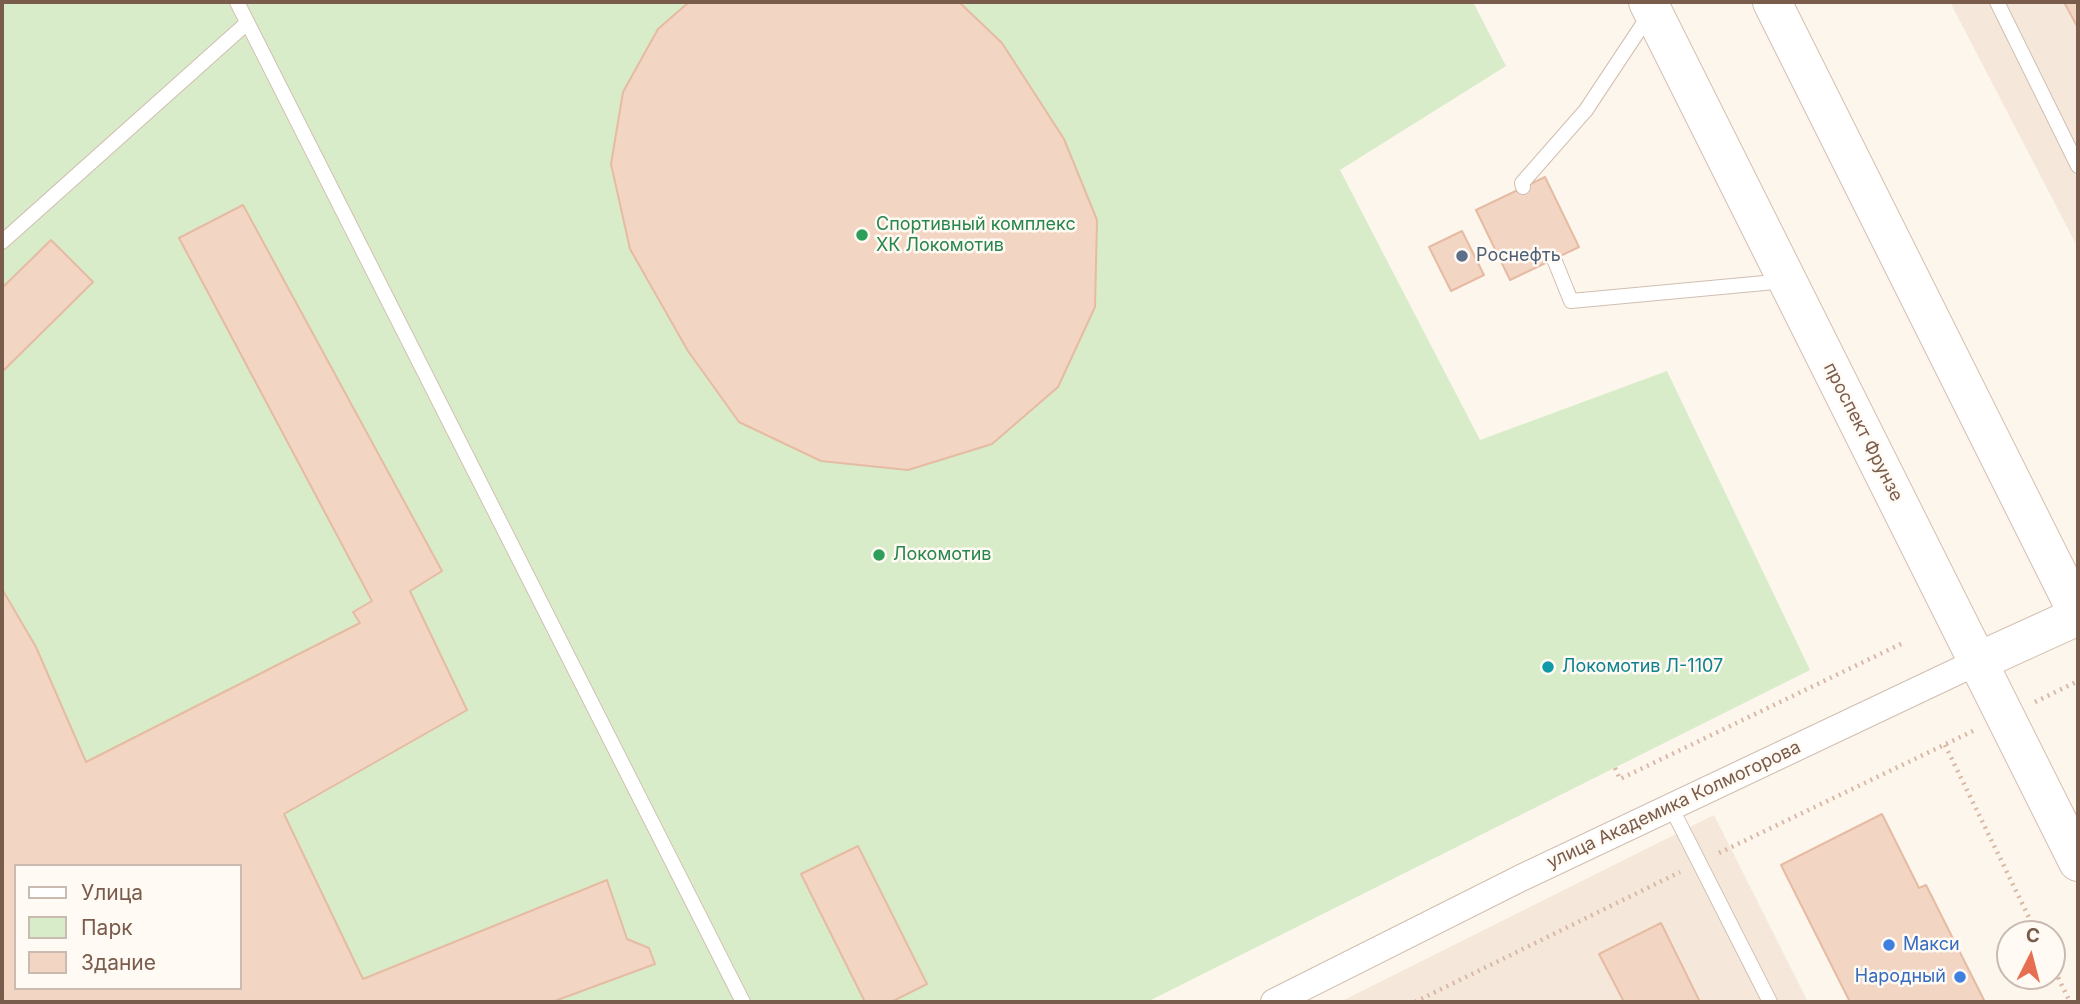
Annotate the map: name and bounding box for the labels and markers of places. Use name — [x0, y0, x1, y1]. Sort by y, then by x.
place label: Спортивный комплекс ХК Локомотив — [876, 214, 1076, 256]
marker: Спортивный комплекс ХК Локомотив — [854, 227, 870, 243]
place label: Роснефть — [1476, 245, 1561, 267]
marker: Роснефть — [1454, 248, 1470, 264]
place label: Локомотив — [893, 544, 992, 566]
marker: Локомотив — [871, 547, 887, 563]
place label: Локомотив Л-1107 — [1562, 656, 1723, 678]
marker: Локомотив Л-1107 — [1540, 659, 1556, 675]
place label: Макси — [1903, 934, 1960, 956]
marker: Макси — [1881, 937, 1897, 953]
place label: Народный — [1855, 966, 1946, 988]
marker: Народный — [1952, 969, 1968, 985]

